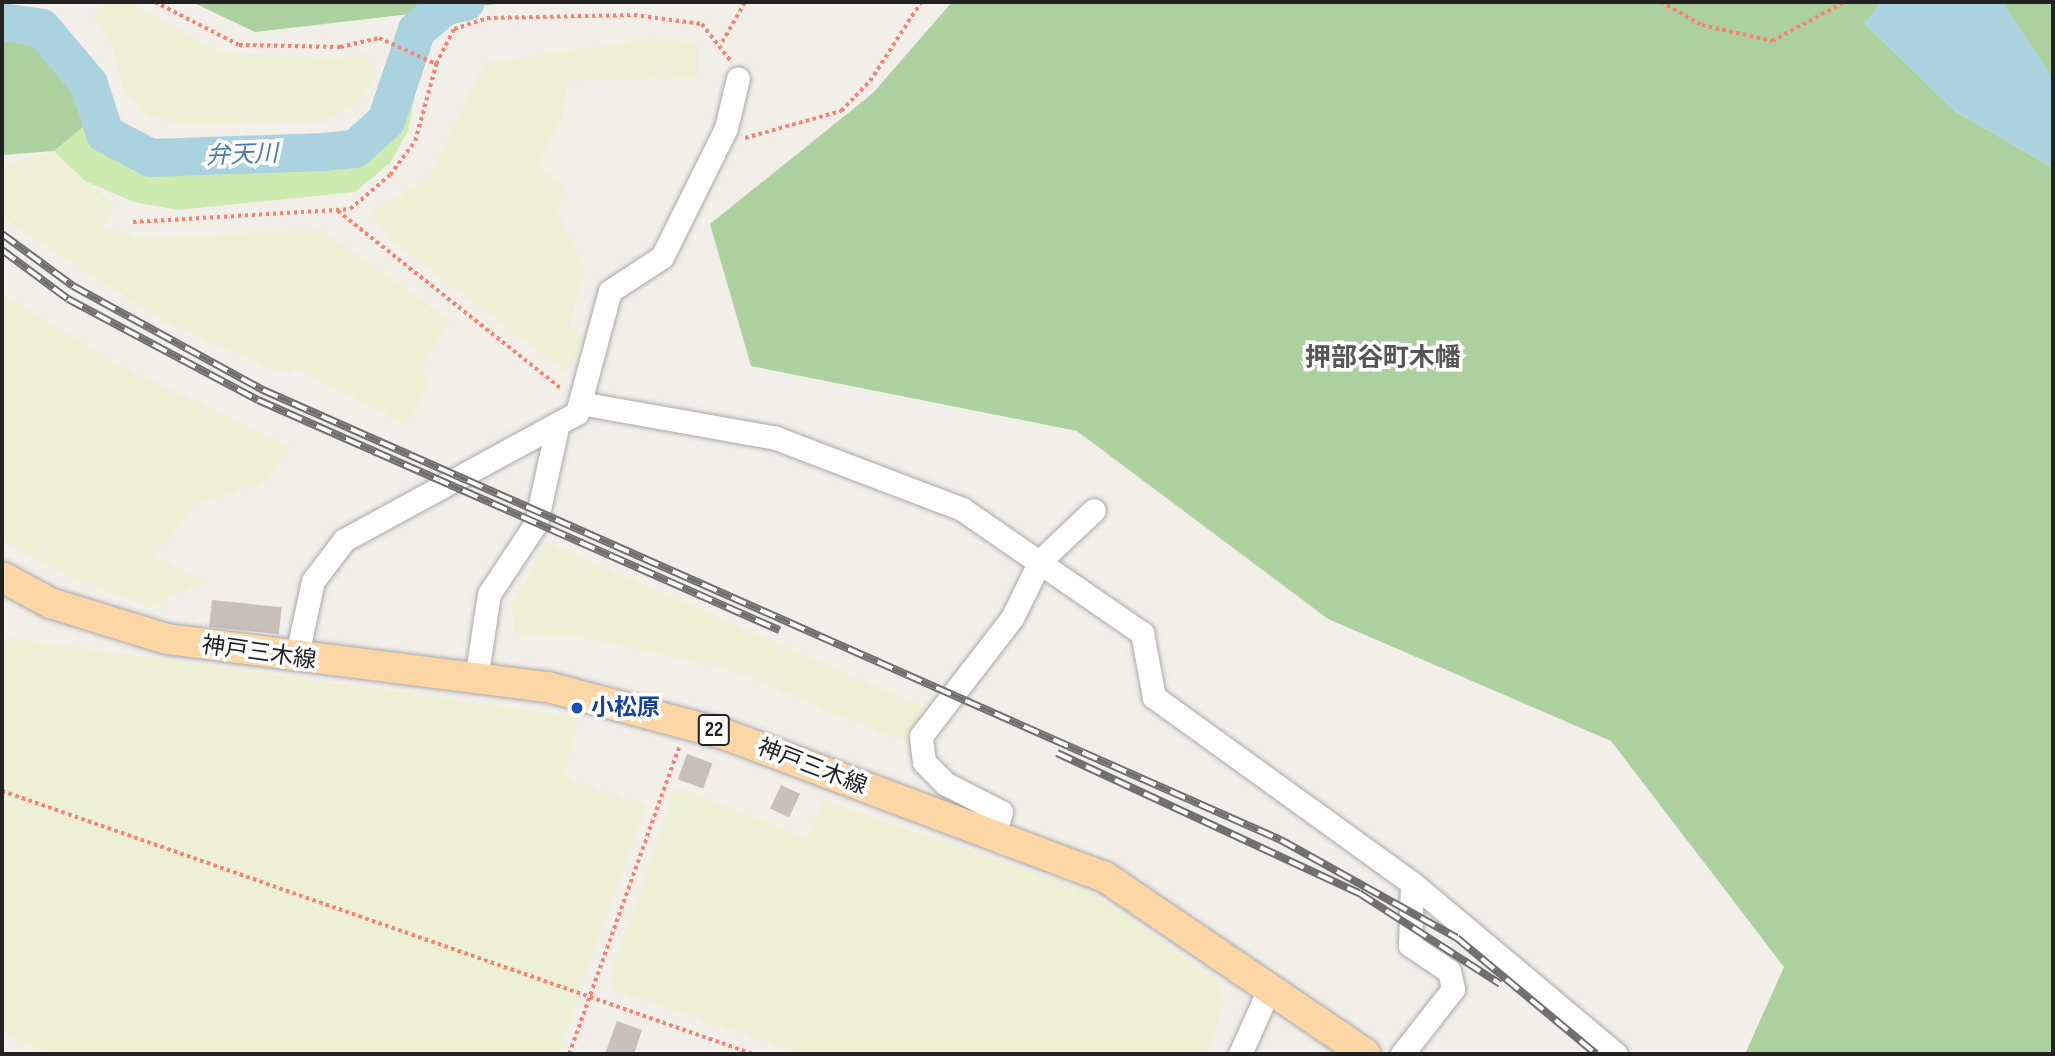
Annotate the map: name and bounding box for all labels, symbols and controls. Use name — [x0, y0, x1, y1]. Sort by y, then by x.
water label: 弁天川 — [206, 139, 278, 171]
district label: 押部谷町木幡 — [1305, 343, 1461, 375]
street label: 神戸三木線 — [200, 631, 318, 675]
place label: 小松原 — [591, 694, 660, 722]
marker: 小松原 — [569, 700, 585, 716]
road number: 22 — [696, 712, 732, 748]
street label: 神戸三木線 — [753, 734, 871, 800]

